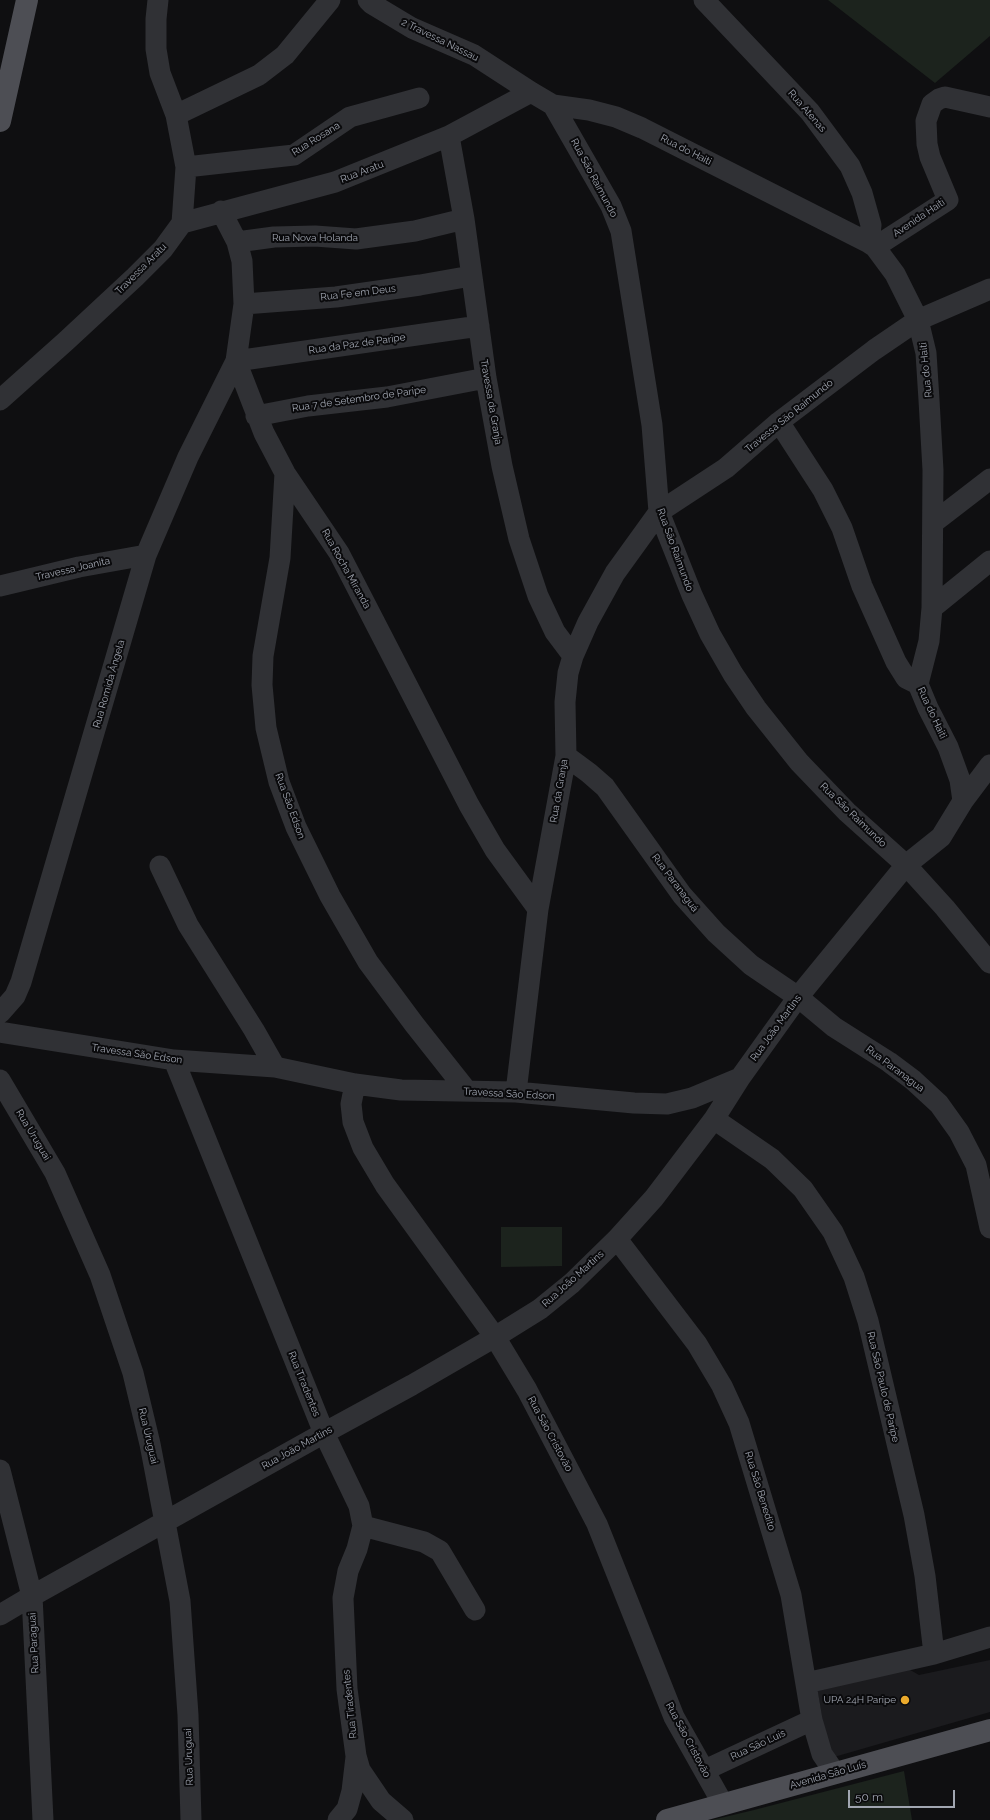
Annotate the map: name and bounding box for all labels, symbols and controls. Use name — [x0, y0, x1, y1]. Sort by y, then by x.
street label: 2 Travessa Nassau — [399, 16, 481, 64]
street label: Rua Atenas — [785, 87, 829, 135]
street label: Rua Rosana — [290, 120, 342, 158]
street label: Rua do Haiti — [659, 132, 713, 168]
street label: Rua São Raimundo — [568, 136, 620, 220]
street label: Rua Aratu — [339, 158, 385, 186]
street label: Avenida Haiti — [891, 196, 947, 240]
street label: Rua Nova Holanda — [272, 232, 358, 244]
street label: Travessa Aratu — [113, 241, 169, 297]
street label: Rua Fe em Deus — [320, 282, 396, 304]
street label: Rua da Paz de Paripe — [308, 331, 406, 357]
street label: Rua do Haiti — [917, 342, 935, 398]
street label: Travessa da Granja — [478, 358, 504, 446]
street label: Travessa São Raimundo — [743, 377, 835, 455]
street label: Rua 7 de Setembro de Paripe — [291, 384, 427, 414]
street label: Rua São Raimundo — [654, 507, 696, 593]
street label: Rua Rocha Miranda — [319, 527, 373, 611]
street label: Travessa Joanita — [35, 555, 111, 583]
street label: Rua Romida Ângela — [91, 639, 127, 729]
street label: Rua do Haiti — [915, 685, 949, 741]
street label: Rua da Granja — [548, 758, 570, 824]
street label: Rua São Edson — [273, 771, 307, 841]
street label: Rua São Raimundo — [817, 780, 889, 850]
street label: Rua Paranaguá — [649, 852, 701, 914]
street label: Rua João Martins — [748, 993, 804, 1063]
street label: Travessa São Edson — [91, 1042, 183, 1066]
street label: Rua Paranagua — [864, 1043, 926, 1095]
street label: Travessa São Edson — [463, 1086, 555, 1102]
street label: Rua Uruguai — [13, 1107, 53, 1163]
street label: Rua João Martins — [540, 1248, 606, 1310]
street label: Rua São Paulo de Paripe — [864, 1331, 902, 1443]
street label: Rua Tiradentes — [285, 1350, 323, 1418]
street label: Rua São Cristovão — [525, 1394, 575, 1474]
street label: Rua Uruguai — [136, 1407, 160, 1465]
street label: Rua João Martins — [260, 1424, 334, 1472]
street label: Rua São Benedito — [742, 1450, 778, 1532]
street label: Rua Paraguai — [26, 1612, 42, 1674]
street label: Rua Tiradentes — [340, 1669, 360, 1739]
place label: UPA 24H Paripe — [823, 1694, 896, 1706]
marker: UPA 24H Paripe — [899, 1694, 911, 1706]
street label: Rua São Cristovão — [663, 1700, 713, 1780]
street label: Rua São Luís — [729, 1727, 787, 1763]
street label: Rua Uruguai — [182, 1728, 196, 1786]
street label: Avenida São Luís — [789, 1758, 867, 1792]
scale bar — [850, 1782, 957, 1808]
text: 50 m — [855, 1790, 883, 1804]

